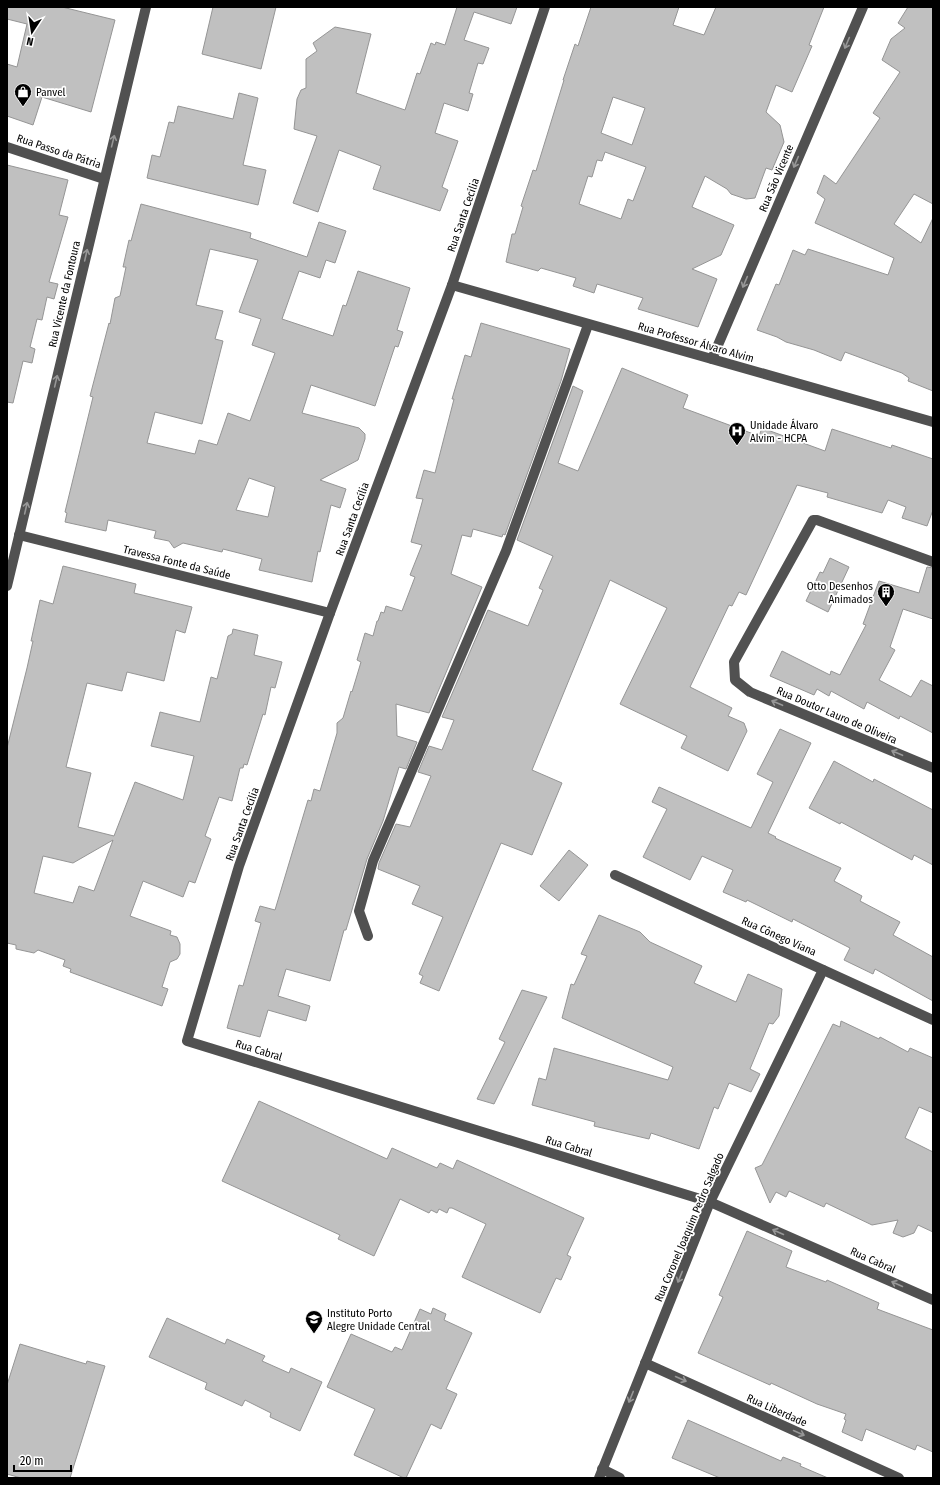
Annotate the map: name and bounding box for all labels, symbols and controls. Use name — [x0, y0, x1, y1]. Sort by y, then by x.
north arrow — [12, 12, 52, 52]
text: N — [25, 34, 35, 48]
one-way arrow — [843, 36, 850, 48]
shop icon: Panvel — [13, 82, 33, 107]
place label: Panvel — [36, 86, 66, 99]
street label: Rua Passo da Pátria — [15, 132, 103, 171]
one-way arrow — [110, 135, 118, 148]
street label: Rua São Vicente — [756, 143, 796, 214]
one-way arrow — [792, 156, 799, 168]
street label: Rua Santa Cecília — [445, 176, 482, 254]
street label: Rua Vicente da Fontoura — [46, 240, 83, 349]
one-way arrow — [83, 249, 90, 262]
one-way arrow — [741, 275, 748, 287]
street label: Rua Professor Álvaro Alvim — [636, 319, 756, 365]
one-way arrow — [52, 375, 60, 388]
place label: Unidade Álvaro Alvim - HCPA — [750, 418, 818, 445]
hospital icon: Unidade Álvaro Alvim - HCPA — [727, 421, 747, 446]
street label: Rua Santa Cecília — [333, 481, 372, 558]
one-way arrow — [22, 501, 30, 514]
street label: Travessa Fonte da Saúde — [122, 543, 232, 582]
place label: Otto Desenhos Animados — [807, 580, 873, 606]
building icon: Otto Desenhos Animados — [876, 582, 896, 607]
street label: Rua Doutor Lauro de Oliveira — [775, 684, 899, 747]
one-way arrow — [772, 698, 784, 706]
one-way arrow — [891, 749, 903, 756]
street label: Rua Santa Cecília — [223, 786, 262, 863]
street label: Rua Cônego Viana — [739, 914, 818, 959]
street label: Rua Cabral — [234, 1037, 284, 1064]
street label: Rua Cabral — [544, 1133, 594, 1160]
street label: Rua Coronel Joaquim Pedro Salgado — [652, 1150, 727, 1304]
one-way arrow — [773, 1228, 785, 1235]
street label: Rua Cabral — [848, 1245, 898, 1276]
one-way arrow — [676, 1271, 683, 1283]
one-way arrow — [892, 1280, 904, 1287]
place label: Instituto Porto Alegre Unidade Central — [327, 1307, 430, 1333]
school or university icon: Instituto Porto Alegre Unidade Central — [304, 1309, 324, 1334]
one-way arrow — [674, 1376, 686, 1383]
one-way arrow — [627, 1391, 634, 1403]
street label: Rua Liberdade — [745, 1391, 809, 1430]
one-way arrow — [793, 1430, 805, 1437]
scale bar — [14, 1447, 71, 1473]
text: 20 m — [20, 1454, 44, 1468]

